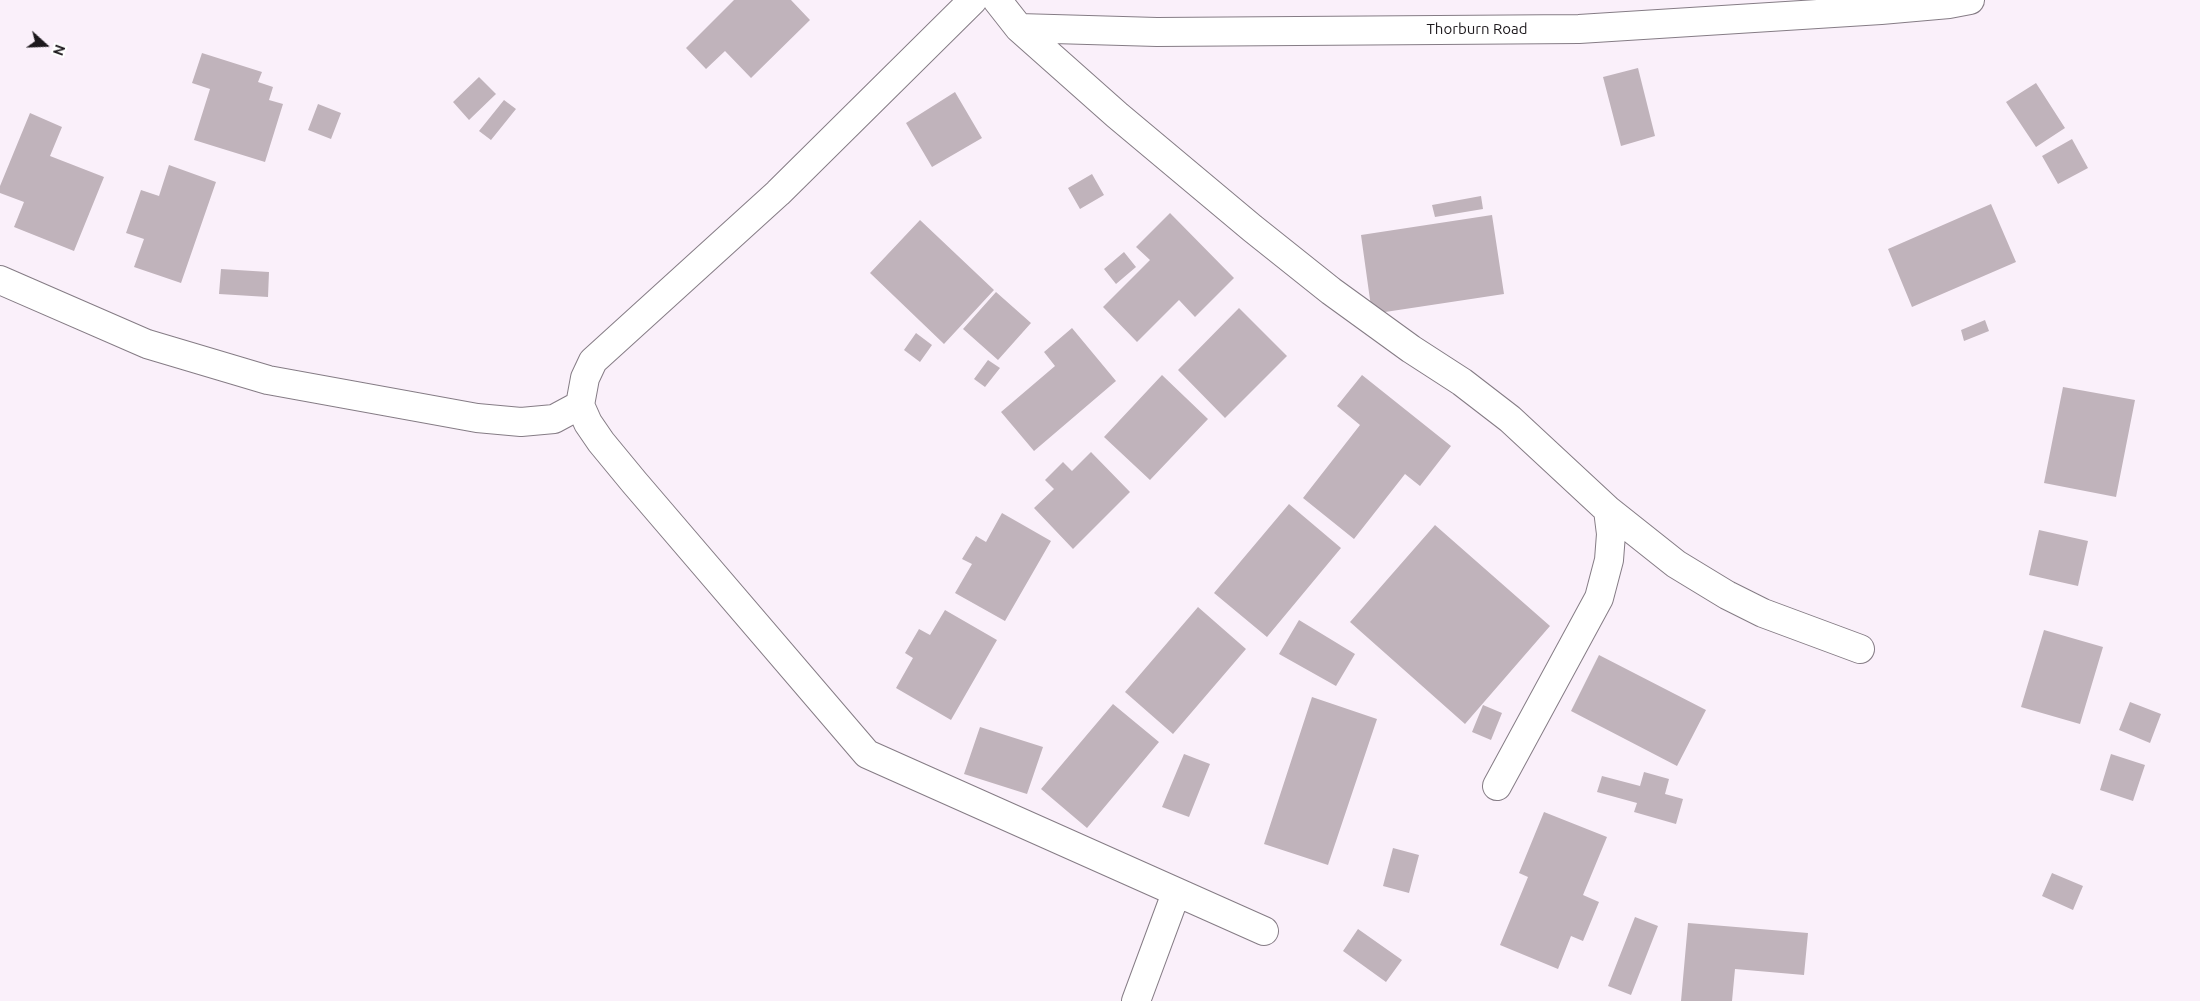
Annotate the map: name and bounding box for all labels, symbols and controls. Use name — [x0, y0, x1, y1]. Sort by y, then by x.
north arrow — [20, 20, 70, 70]
street label: Thorburn Road — [1427, 20, 1527, 38]
text: N — [50, 42, 68, 58]

